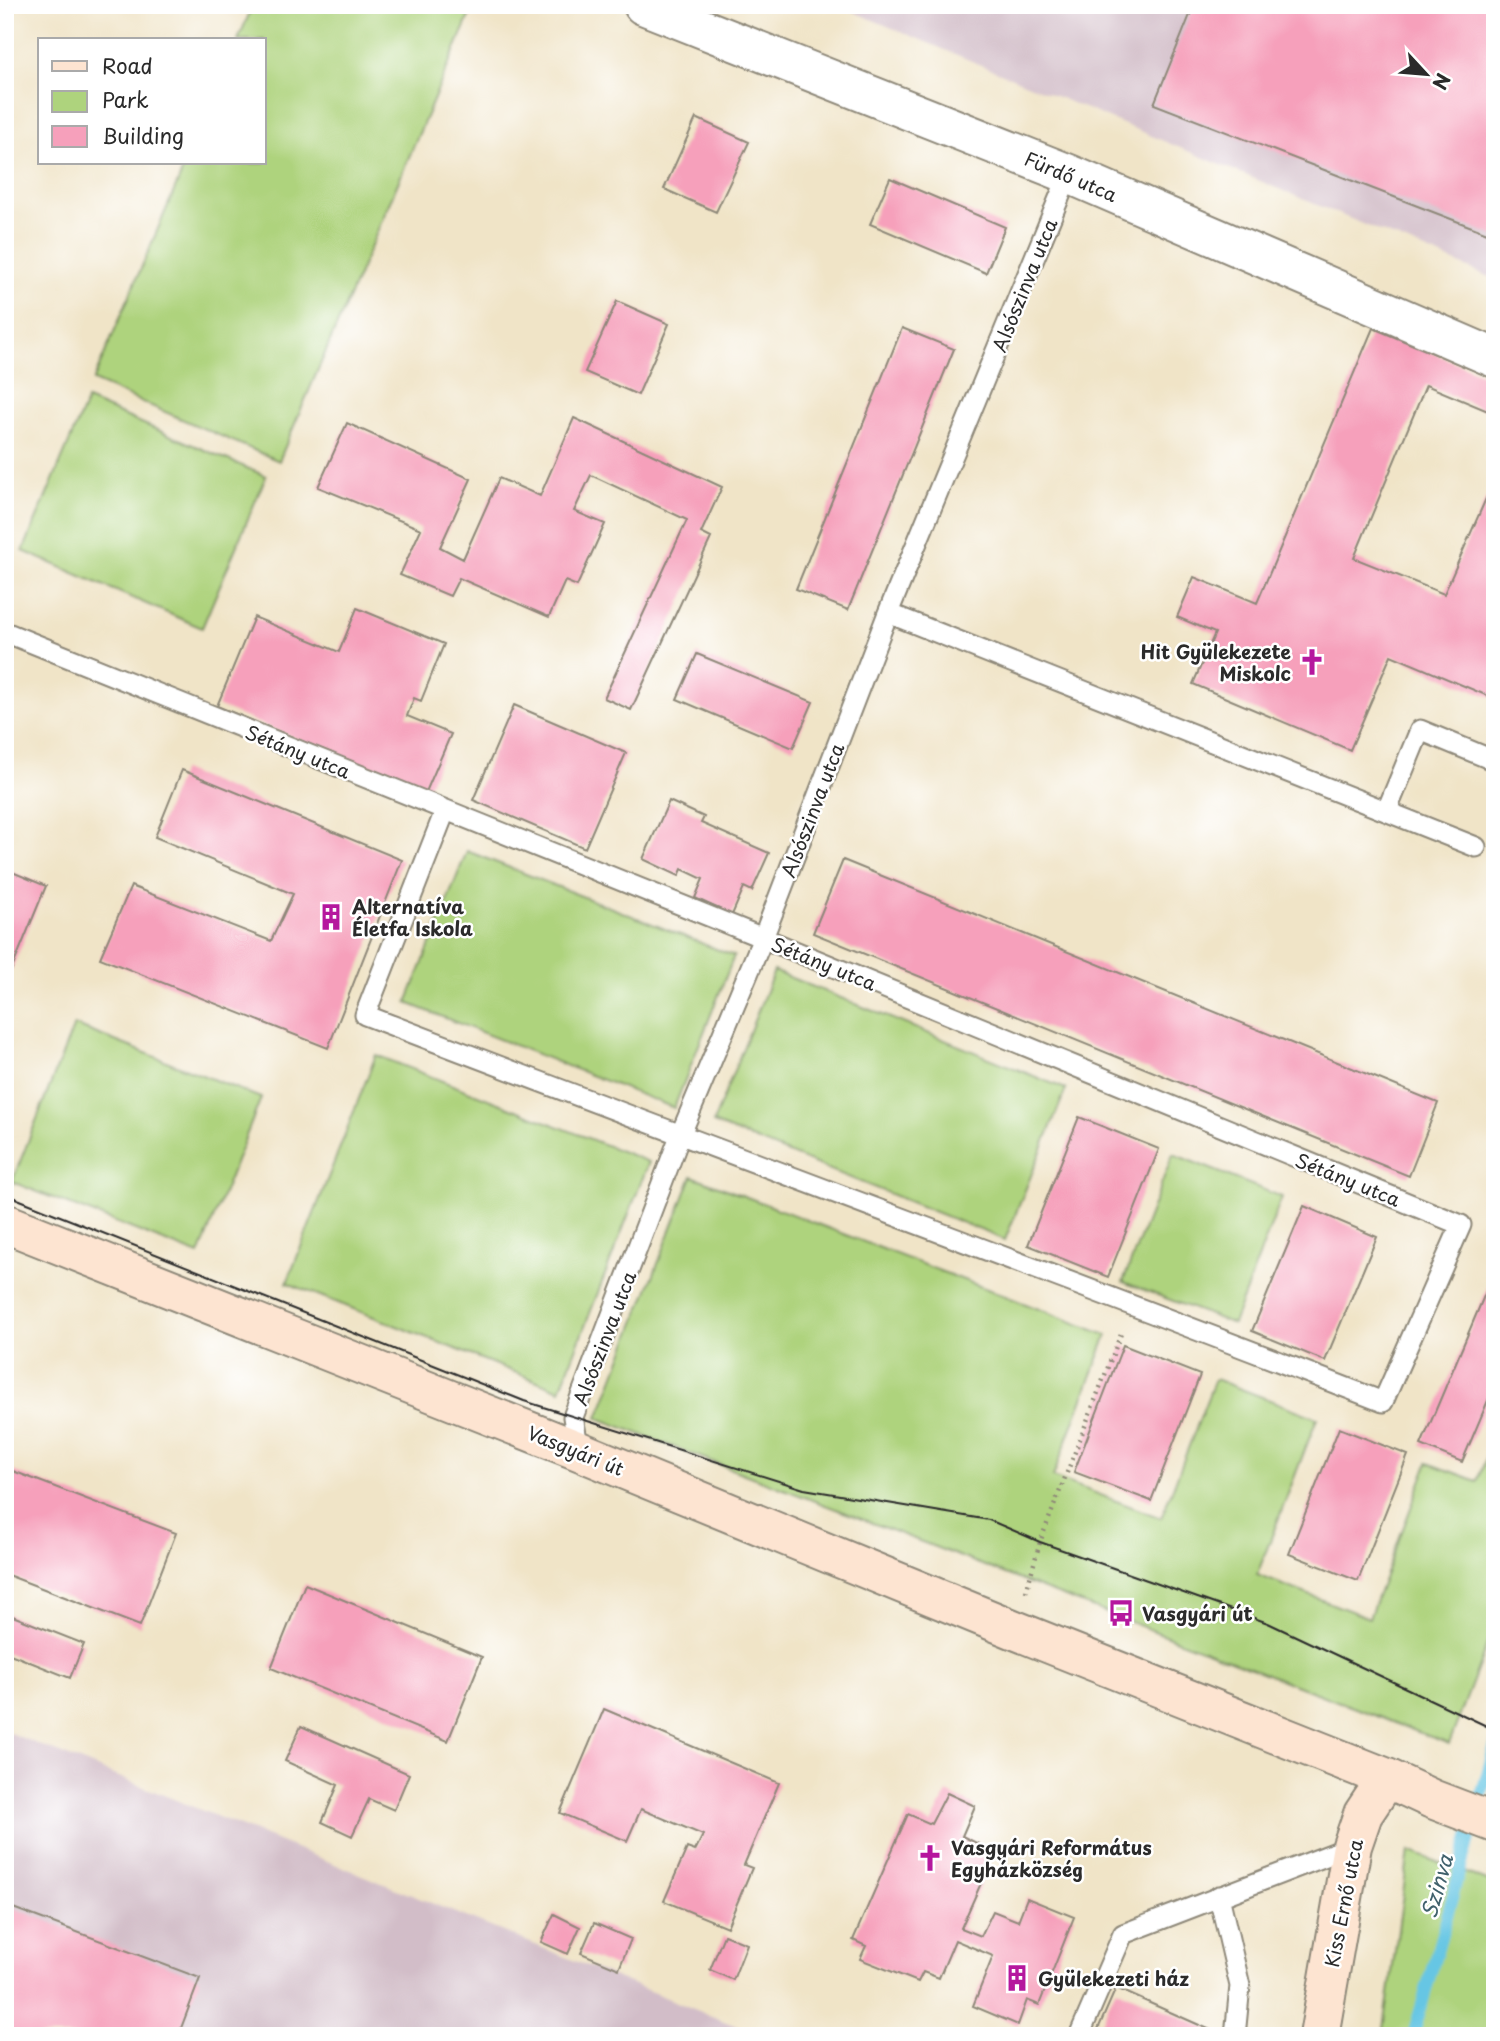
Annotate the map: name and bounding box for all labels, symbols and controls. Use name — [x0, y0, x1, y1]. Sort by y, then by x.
legend — [38, 38, 266, 164]
north arrow — [1392, 38, 1462, 108]
text: Road — [102, 49, 153, 81]
text: N — [1426, 69, 1458, 95]
text: Park — [102, 83, 149, 115]
text: Building — [102, 119, 184, 151]
street label: Fürdő utca — [1020, 144, 1122, 208]
street label: Alsószinva utca — [984, 214, 1064, 356]
place label: Hit Gyülekezete Miskolc — [1141, 637, 1291, 687]
church icon: Hit Gyülekezete Miskolc — [1297, 647, 1327, 677]
street label: Sétány utca — [241, 717, 355, 785]
street label: Alsószinva utca — [774, 739, 851, 881]
place label: Alternatíva Életfa Iskola — [352, 892, 473, 942]
building icon: Alternatíva Életfa Iskola — [316, 902, 346, 932]
street label: Sétány utca — [767, 929, 881, 997]
street label: Sétány utca — [1291, 1145, 1405, 1213]
street label: Alsószinva utca — [566, 1267, 643, 1409]
street label: Vasgyári út — [523, 1418, 629, 1482]
bus stop icon: Vasgyári út — [1106, 1598, 1136, 1628]
place label: Vasgyári út — [1142, 1599, 1253, 1627]
place label: Vasgyári Református Egyházközség — [951, 1833, 1152, 1883]
street label: Kiss Ernő utca — [1317, 1836, 1369, 1969]
church icon: Vasgyári Református Egyházközség — [915, 1843, 945, 1873]
water label: Szinva — [1412, 1849, 1461, 1922]
building icon: Gyülekezeti ház — [1002, 1963, 1032, 1993]
place label: Gyülekezeti ház — [1038, 1964, 1189, 1992]

